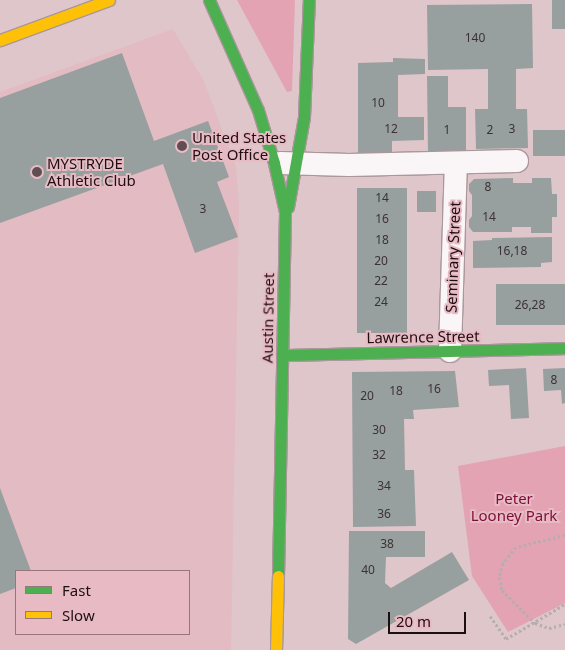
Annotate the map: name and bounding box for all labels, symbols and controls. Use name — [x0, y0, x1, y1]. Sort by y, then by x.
house number: 140 — [465, 31, 485, 45]
house number: 10 — [371, 96, 385, 110]
house number: 12 — [384, 122, 398, 136]
house number: 3 — [509, 122, 515, 136]
house number: 1 — [444, 123, 450, 137]
house number: 2 — [487, 123, 493, 137]
place label: United States Post Office — [192, 128, 286, 163]
marker: United States Post Office — [176, 140, 188, 152]
place label: MYSTRYDE Athletic Club — [47, 154, 136, 189]
marker: MYSTRYDE Athletic Club — [31, 166, 43, 178]
house number: 8 — [485, 180, 491, 194]
house number: 14 — [375, 191, 389, 205]
street label: Seminary Street — [442, 201, 464, 313]
house number: 3 — [200, 202, 206, 216]
house number: 14 — [482, 210, 496, 224]
house number: 16 — [375, 212, 389, 226]
house number: 18 — [375, 233, 389, 247]
house number: 16,18 — [497, 244, 527, 258]
house number: 20 — [374, 254, 388, 268]
street label: Austin Street — [258, 273, 278, 363]
house number: 22 — [374, 274, 388, 288]
house number: 24 — [374, 295, 388, 309]
house number: 26,28 — [515, 298, 545, 312]
street label: Lawrence Street — [366, 327, 480, 347]
house number: 8 — [551, 373, 557, 387]
house number: 16 — [427, 382, 441, 396]
house number: 18 — [389, 384, 403, 398]
house number: 20 — [360, 389, 374, 403]
house number: 30 — [372, 423, 386, 437]
house number: 32 — [372, 448, 386, 462]
house number: 34 — [377, 479, 391, 493]
park label: Peter Looney Park — [471, 489, 557, 524]
house number: 36 — [377, 507, 391, 521]
house number: 38 — [380, 537, 394, 551]
house number: 40 — [361, 563, 375, 577]
legend — [15, 570, 190, 635]
text: Fast — [62, 580, 91, 600]
scale bar — [390, 602, 468, 634]
text: Slow — [62, 605, 95, 625]
text: 20 m — [396, 611, 431, 631]

